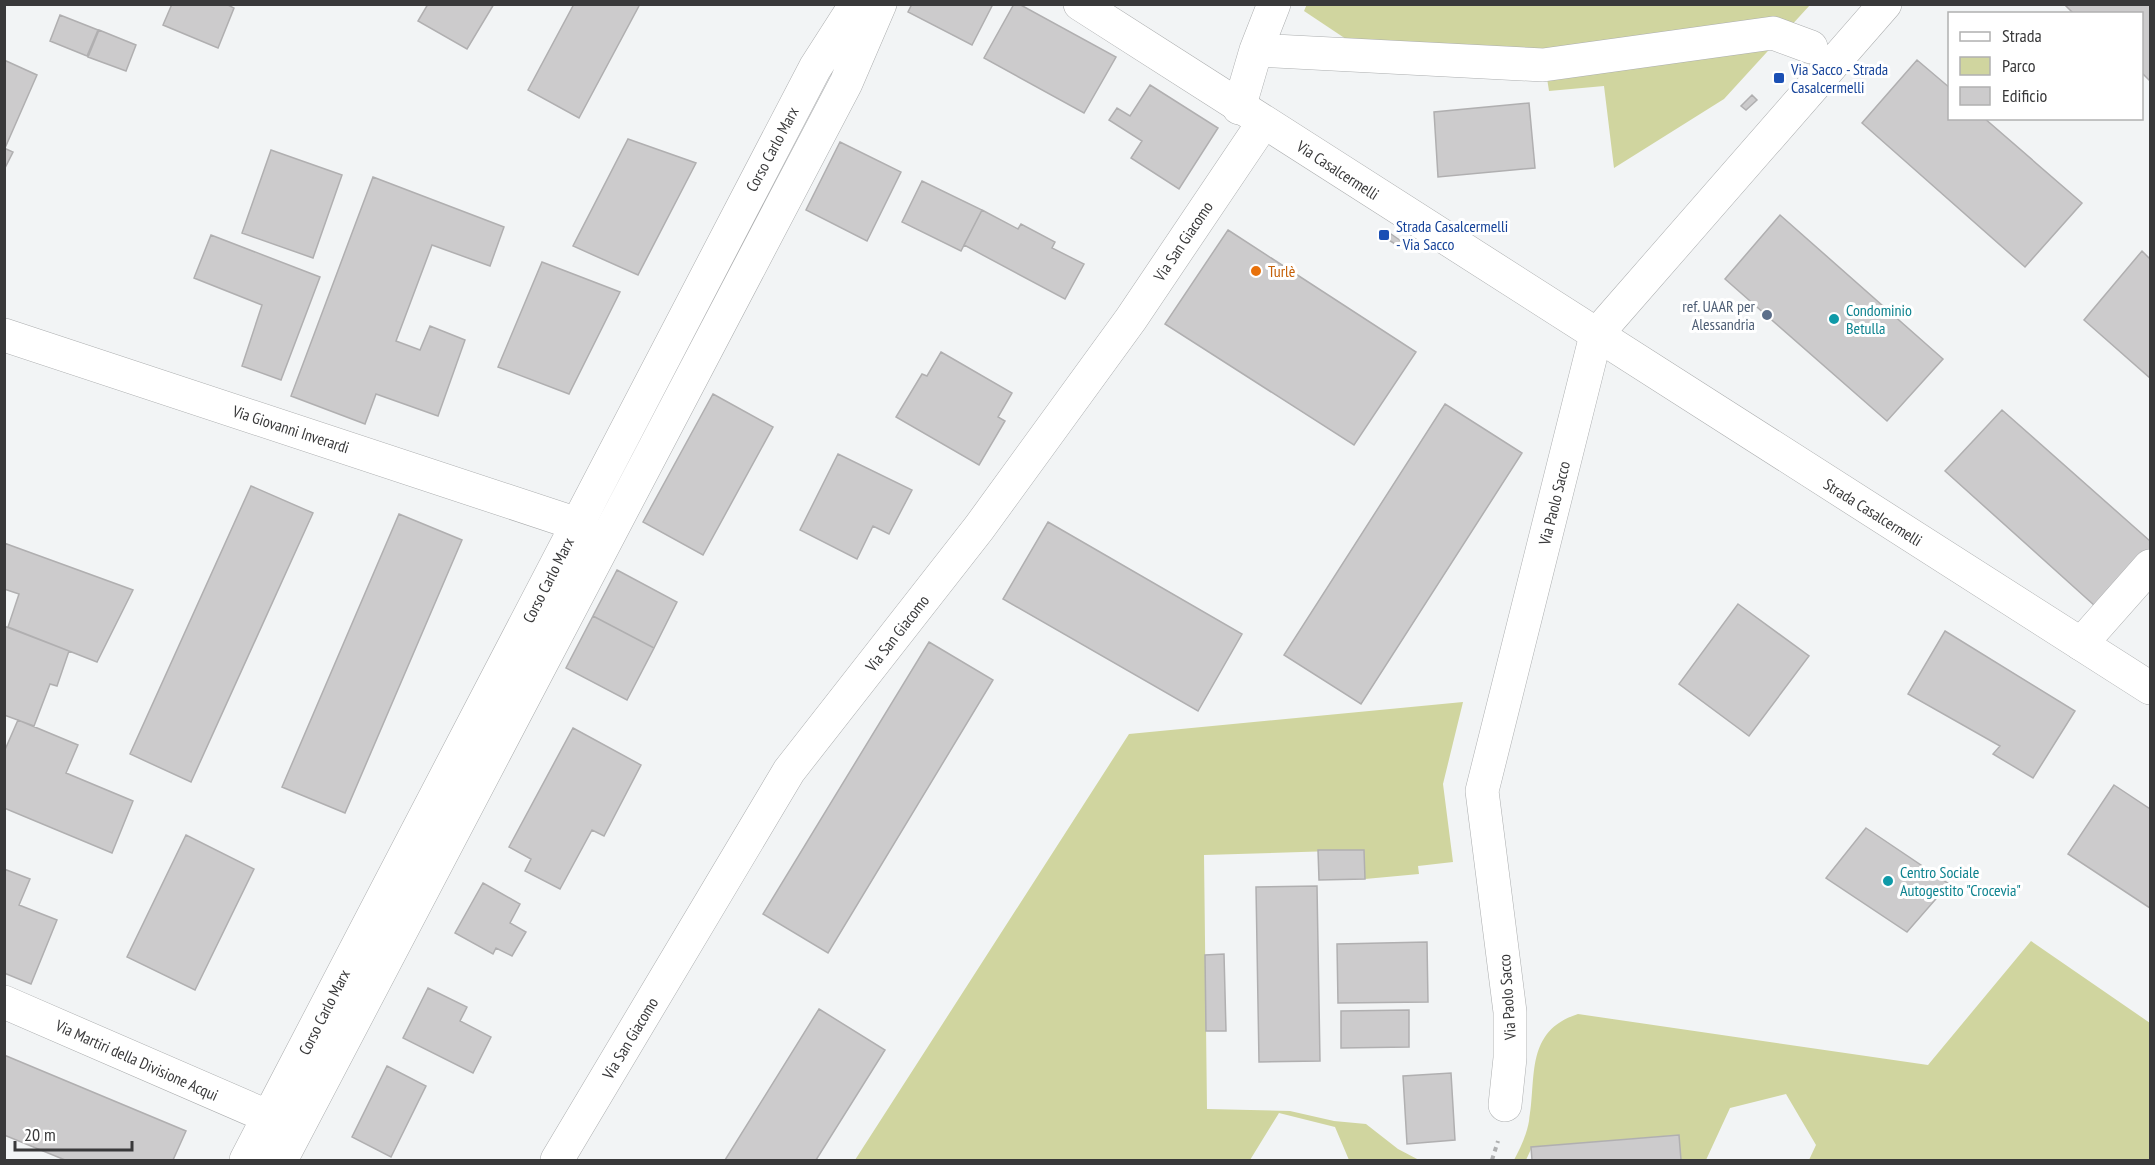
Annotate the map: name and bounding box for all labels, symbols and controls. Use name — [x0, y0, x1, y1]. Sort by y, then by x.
legend — [1948, 12, 2143, 120]
text: Strada — [2002, 24, 2042, 47]
text: Parco — [2002, 54, 2036, 77]
place label: Via Sacco - Strada Casalcermelli — [1790, 59, 1888, 97]
marker: Via Sacco - Strada Casalcermelli — [1772, 71, 1786, 85]
text: Edificio — [2002, 84, 2048, 107]
street label: Corso Carlo Marx — [741, 103, 803, 195]
street label: Via Casalcermelli — [1292, 135, 1383, 204]
street label: Via San Giacomo — [1148, 197, 1217, 285]
place label: Strada Casalcermelli - Via Sacco — [1396, 216, 1508, 254]
marker: Strada Casalcermelli - Via Sacco — [1377, 228, 1391, 242]
place label: Turlè — [1268, 261, 1295, 281]
marker: Turlè — [1249, 264, 1263, 278]
place label: ref. UAAR per Alessandria — [1682, 296, 1756, 334]
place label: Condominio Betulla — [1846, 300, 1912, 338]
marker: ref. UAAR per Alessandria — [1760, 308, 1774, 322]
marker: Condominio Betulla — [1827, 312, 1841, 326]
street label: Via Giovanni Inverardi — [229, 400, 352, 457]
street label: Via Paolo Sacco — [1534, 459, 1574, 548]
street label: Strada Casalcermelli — [1820, 474, 1926, 550]
street label: Corso Carlo Marx — [518, 533, 578, 626]
street label: Via San Giacomo — [860, 591, 933, 676]
place label: Centro Sociale Autogestito "Crocevia" — [1900, 862, 2021, 900]
marker: Centro Sociale Autogestito "Crocevia" — [1881, 874, 1895, 888]
street label: Via Paolo Sacco — [1494, 953, 1520, 1041]
street label: Corso Carlo Marx — [294, 965, 354, 1058]
street label: Via San Giacomo — [597, 993, 662, 1083]
street label: Via Martiri della Divisione Acqui — [52, 1015, 221, 1105]
scale bar — [15, 1114, 132, 1152]
text: 20 m — [24, 1123, 56, 1146]

